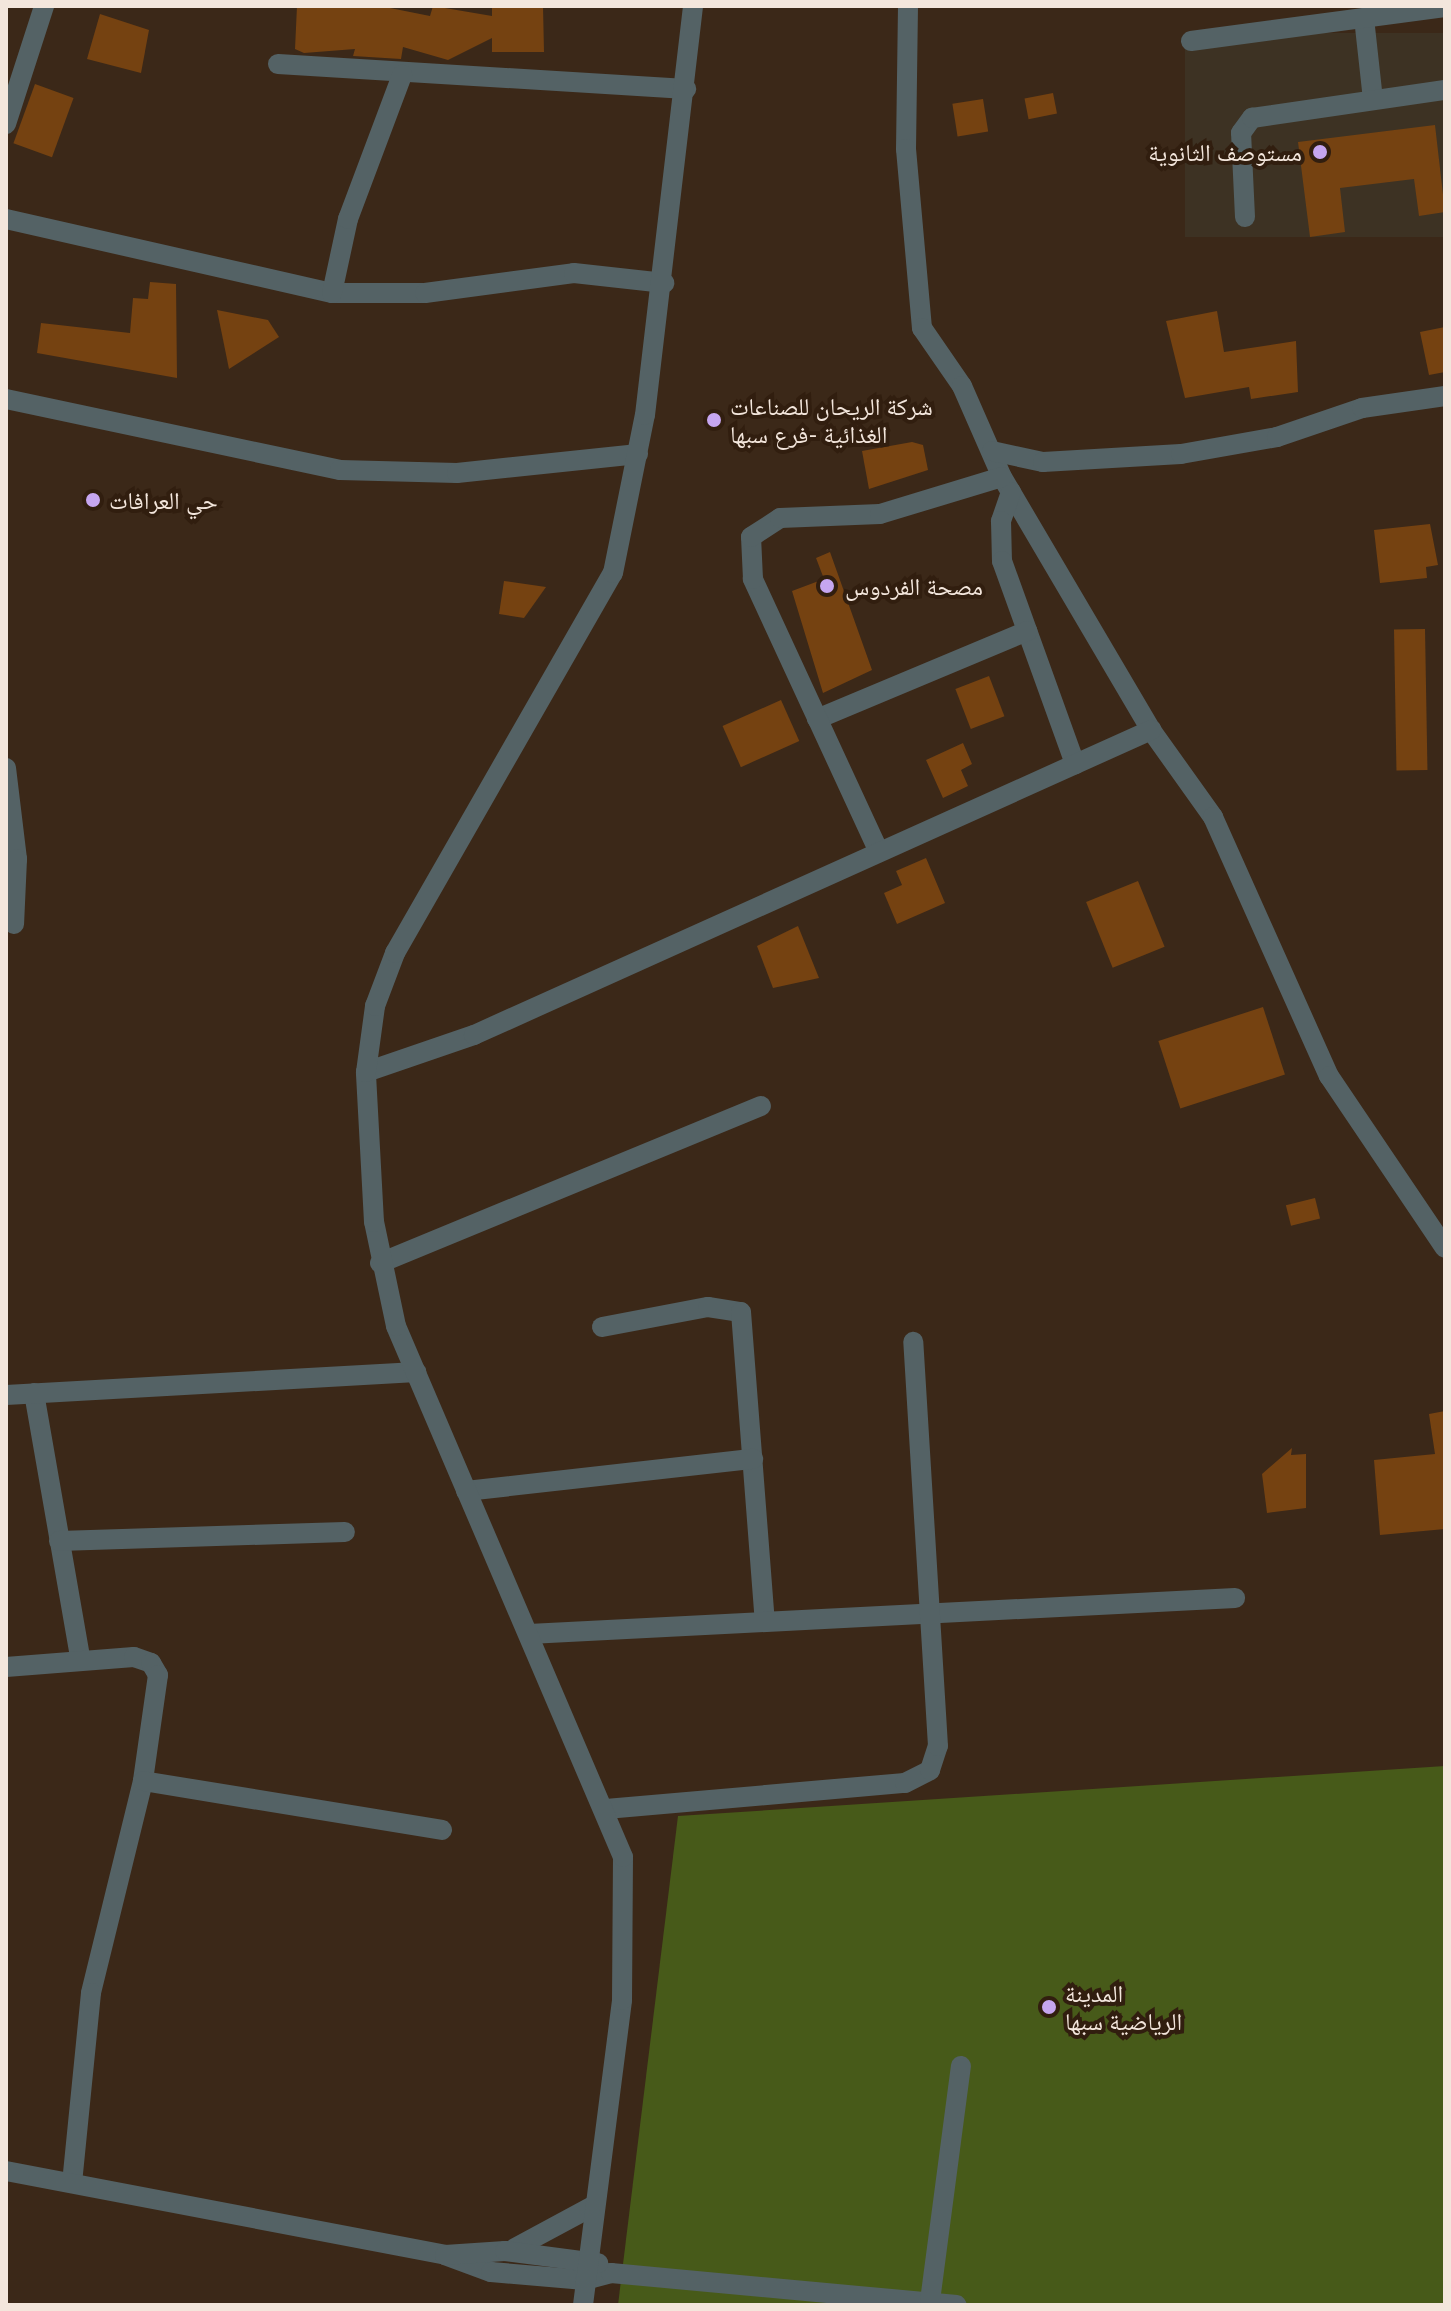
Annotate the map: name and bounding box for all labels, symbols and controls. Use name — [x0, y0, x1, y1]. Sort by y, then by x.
place label: مستوصف الثانوية — [1148, 138, 1302, 166]
marker: مستوصف الثانوية — [1309, 141, 1331, 163]
place label: شركة الريحان للصناعات الغذائية -فرع سبها — [730, 392, 933, 448]
marker: شركة الريحان للصناعات الغذائية -فرع سبها — [705, 411, 723, 429]
place label: حي العرافات — [109, 486, 218, 514]
marker: حي العرافات — [84, 491, 102, 509]
place label: مصحة الفردوس — [845, 572, 983, 600]
marker: مصحة الفردوس — [816, 575, 838, 597]
place label: المدينة الرياضية سبها — [1065, 1979, 1182, 2035]
marker: المدينة الرياضية سبها — [1040, 1998, 1058, 2016]

